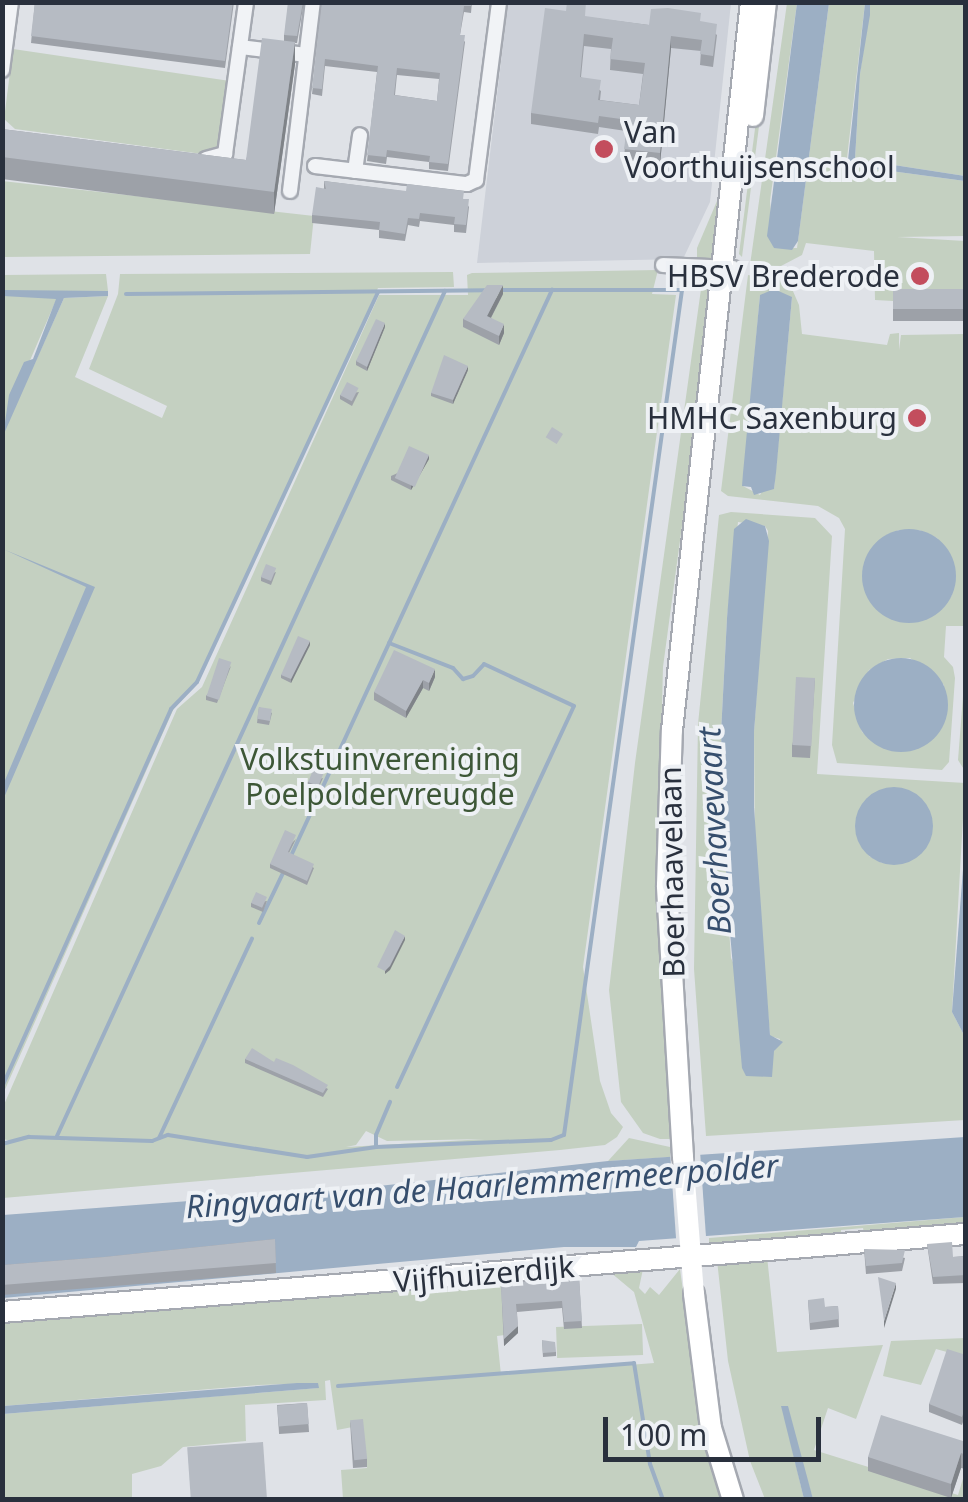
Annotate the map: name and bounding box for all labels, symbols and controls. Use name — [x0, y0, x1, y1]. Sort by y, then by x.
place label: Van Voorthuijsenschool — [624, 114, 895, 184]
marker: Van Voorthuijsenschool — [593, 138, 615, 160]
place label: HBSV Brederode — [667, 258, 900, 294]
marker: HBSV Brederode — [909, 265, 931, 287]
place label: HMHC Saxenburg — [647, 400, 897, 436]
marker: HMHC Saxenburg — [906, 407, 928, 429]
water label: Boerhavevaart — [689, 726, 739, 936]
park label: Volkstuinvereniging Poelpoldervreugde — [240, 741, 520, 812]
street label: Boerhaavelaan — [652, 766, 692, 978]
water label: Ringvaart van de Haarlemmermeerpolder — [184, 1146, 780, 1226]
street label: Vijfhuizerdijk — [392, 1248, 576, 1300]
scale bar — [608, 1397, 826, 1459]
text: 100 m — [620, 1414, 707, 1455]

